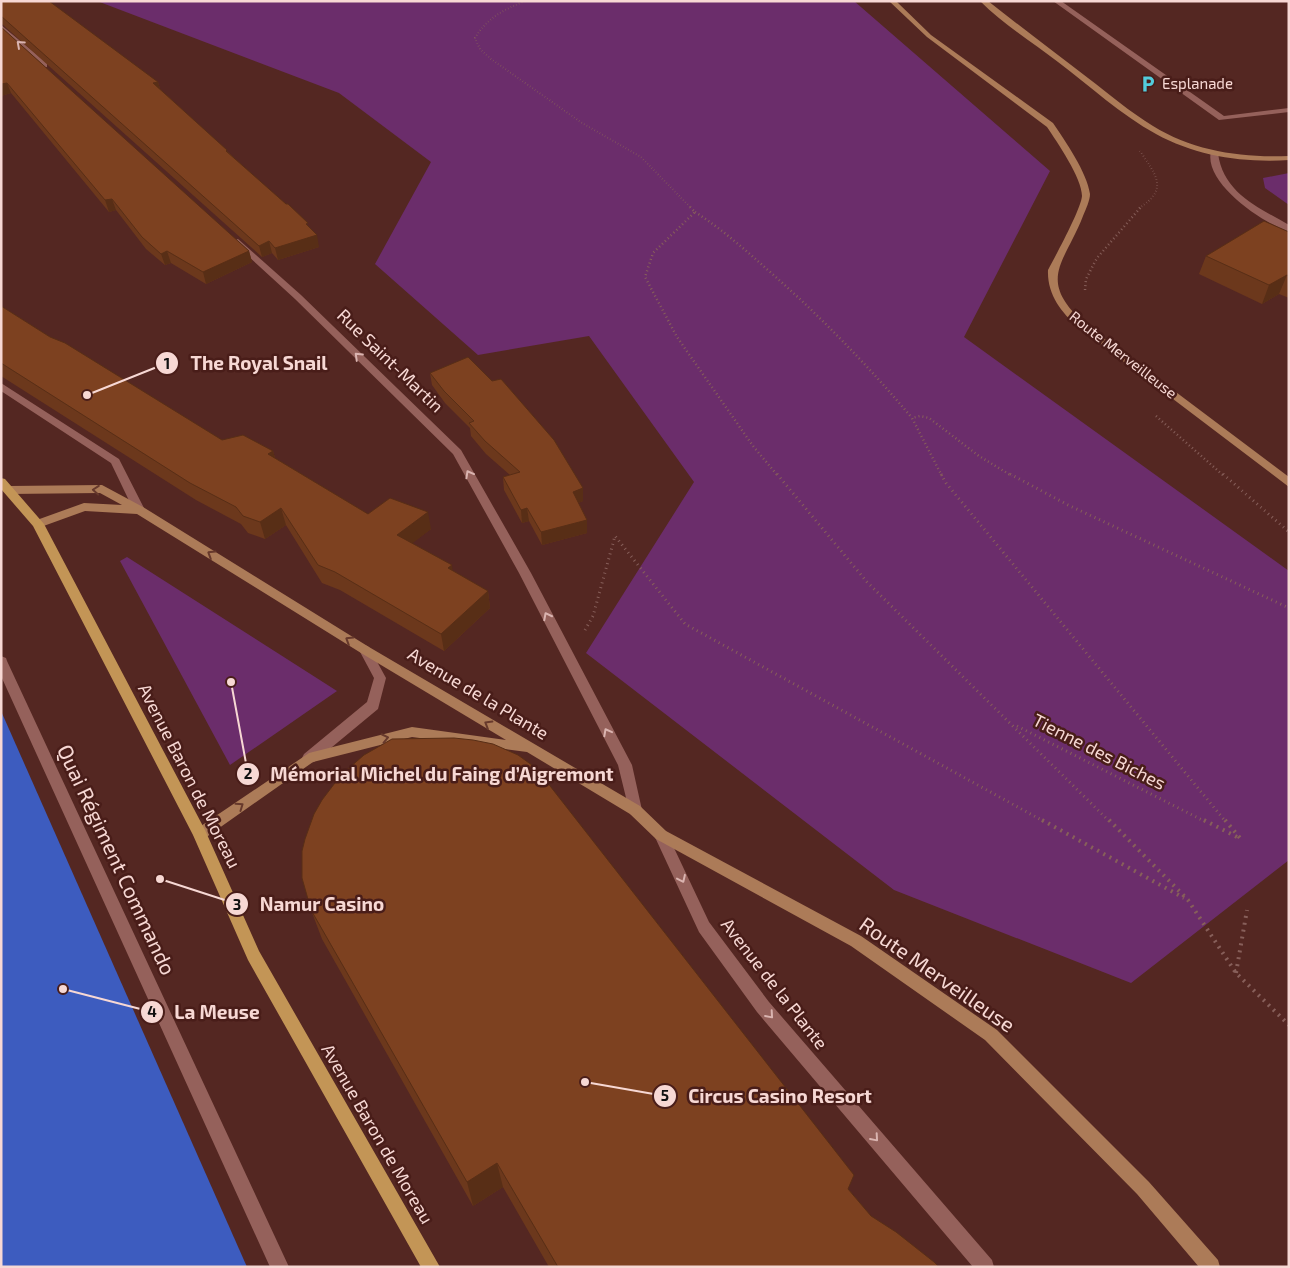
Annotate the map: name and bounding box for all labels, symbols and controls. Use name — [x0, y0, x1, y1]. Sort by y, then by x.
one-way arrow — [17, 41, 26, 50]
parking icon: Esplanade — [1138, 74, 1158, 94]
place label: Esplanade — [1162, 74, 1233, 92]
street label: Rue Saint-Martin — [333, 304, 449, 417]
street label: Route Merveilleuse — [1066, 307, 1181, 402]
callout: The Royal Snail — [155, 346, 337, 380]
text: The Royal Snail — [190, 351, 328, 375]
one-way arrow — [355, 353, 364, 362]
text: 1 — [164, 354, 170, 372]
one-way arrow — [465, 470, 475, 479]
one-way arrow — [92, 485, 100, 496]
one-way arrow — [207, 551, 216, 561]
one-way arrow — [543, 612, 553, 621]
one-way arrow — [345, 637, 354, 646]
street label: Avenue de la Plante — [404, 642, 553, 744]
street label: Avenue Baron de Moreau — [134, 680, 246, 871]
street label: Tienne des Biches — [1029, 708, 1169, 794]
one-way arrow — [485, 720, 494, 730]
one-way arrow — [603, 728, 613, 737]
one-way arrow — [380, 733, 389, 743]
street label: Quai Régiment Commando — [52, 740, 182, 979]
callout: Mémorial Michel du Faing d’Aigremont — [235, 757, 624, 791]
text: Mémorial Michel du Faing d’Aigremont — [270, 762, 614, 785]
text: 2 — [244, 764, 253, 782]
one-way arrow — [234, 803, 244, 812]
one-way arrow — [675, 874, 686, 883]
callout: Namur Casino — [224, 887, 394, 921]
text: Namur Casino — [260, 892, 384, 915]
text: 3 — [233, 895, 241, 913]
street label: Route Merveilleuse — [855, 911, 1020, 1037]
street label: Avenue de la Plante — [717, 913, 833, 1053]
callout: La Meuse — [140, 995, 270, 1029]
text: La Meuse — [174, 1000, 260, 1023]
text: 4 — [147, 1002, 157, 1020]
one-way arrow — [764, 1009, 772, 1018]
street label: Avenue Baron de Moreau — [317, 1040, 438, 1227]
callout: Circus Casino Resort — [653, 1079, 882, 1113]
text: Circus Casino Resort — [688, 1084, 872, 1107]
text: 5 — [661, 1086, 669, 1104]
one-way arrow — [870, 1133, 879, 1142]

